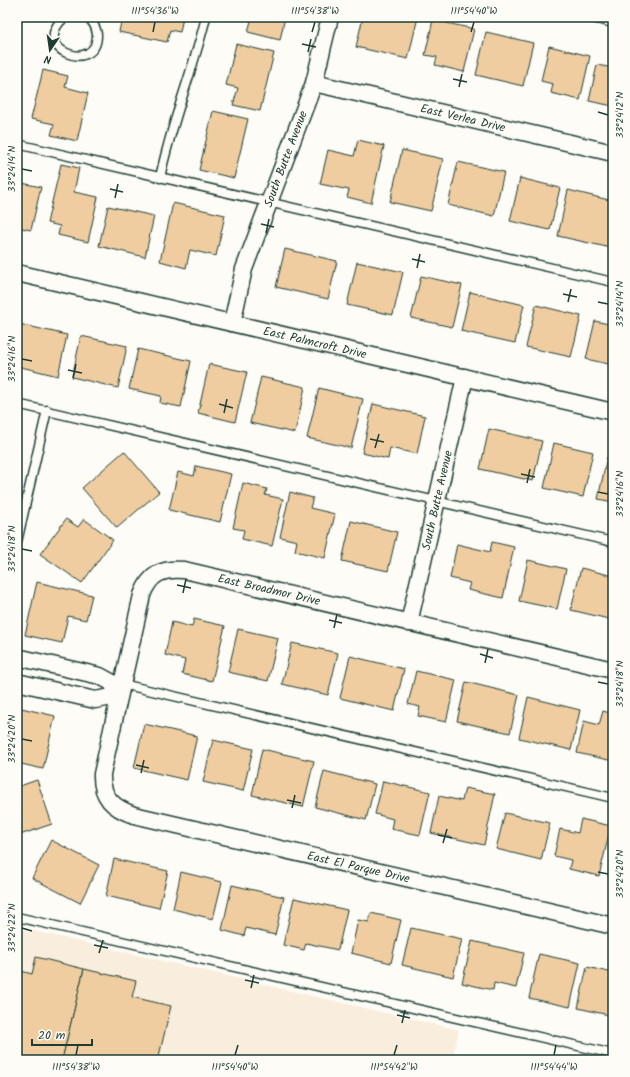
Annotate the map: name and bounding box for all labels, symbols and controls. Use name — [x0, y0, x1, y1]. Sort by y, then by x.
text: 111°54'36"W — [131, 3, 179, 19]
text: 111°54'38"W — [291, 3, 339, 19]
text: 111°54'40"W — [451, 3, 498, 19]
north arrow — [30, 30, 70, 70]
text: N — [43, 49, 53, 68]
text: 33°24'12"N — [612, 91, 628, 138]
street label: East Verlea Drive — [418, 99, 508, 137]
street label: South Butte Avenue — [259, 107, 312, 210]
text: 33°24'14"N — [4, 146, 20, 192]
text: 33°24'14"N — [612, 281, 628, 327]
street label: East Palmcroft Drive — [261, 321, 369, 364]
text: 33°24'16"N — [4, 336, 20, 382]
street label: South Butte Avenue — [416, 448, 458, 552]
text: 33°24'16"N — [612, 471, 628, 517]
text: 33°24'18"N — [4, 525, 20, 572]
street label: East Broadmor Drive — [216, 569, 323, 611]
text: 33°24'18"N — [612, 660, 628, 707]
text: 33°24'20"N — [4, 715, 20, 763]
street label: East El Parque Drive — [305, 846, 412, 888]
text: 33°24'20"N — [612, 850, 628, 898]
text: 33°24'22"N — [4, 903, 20, 953]
scale bar — [32, 1021, 92, 1047]
text: 20 m — [38, 1026, 66, 1045]
text: 111°54'38"W — [52, 1059, 100, 1075]
text: 111°54'40"W — [212, 1059, 259, 1075]
text: 111°54'42"W — [370, 1059, 418, 1075]
text: 111°54'44"W — [530, 1059, 578, 1075]

